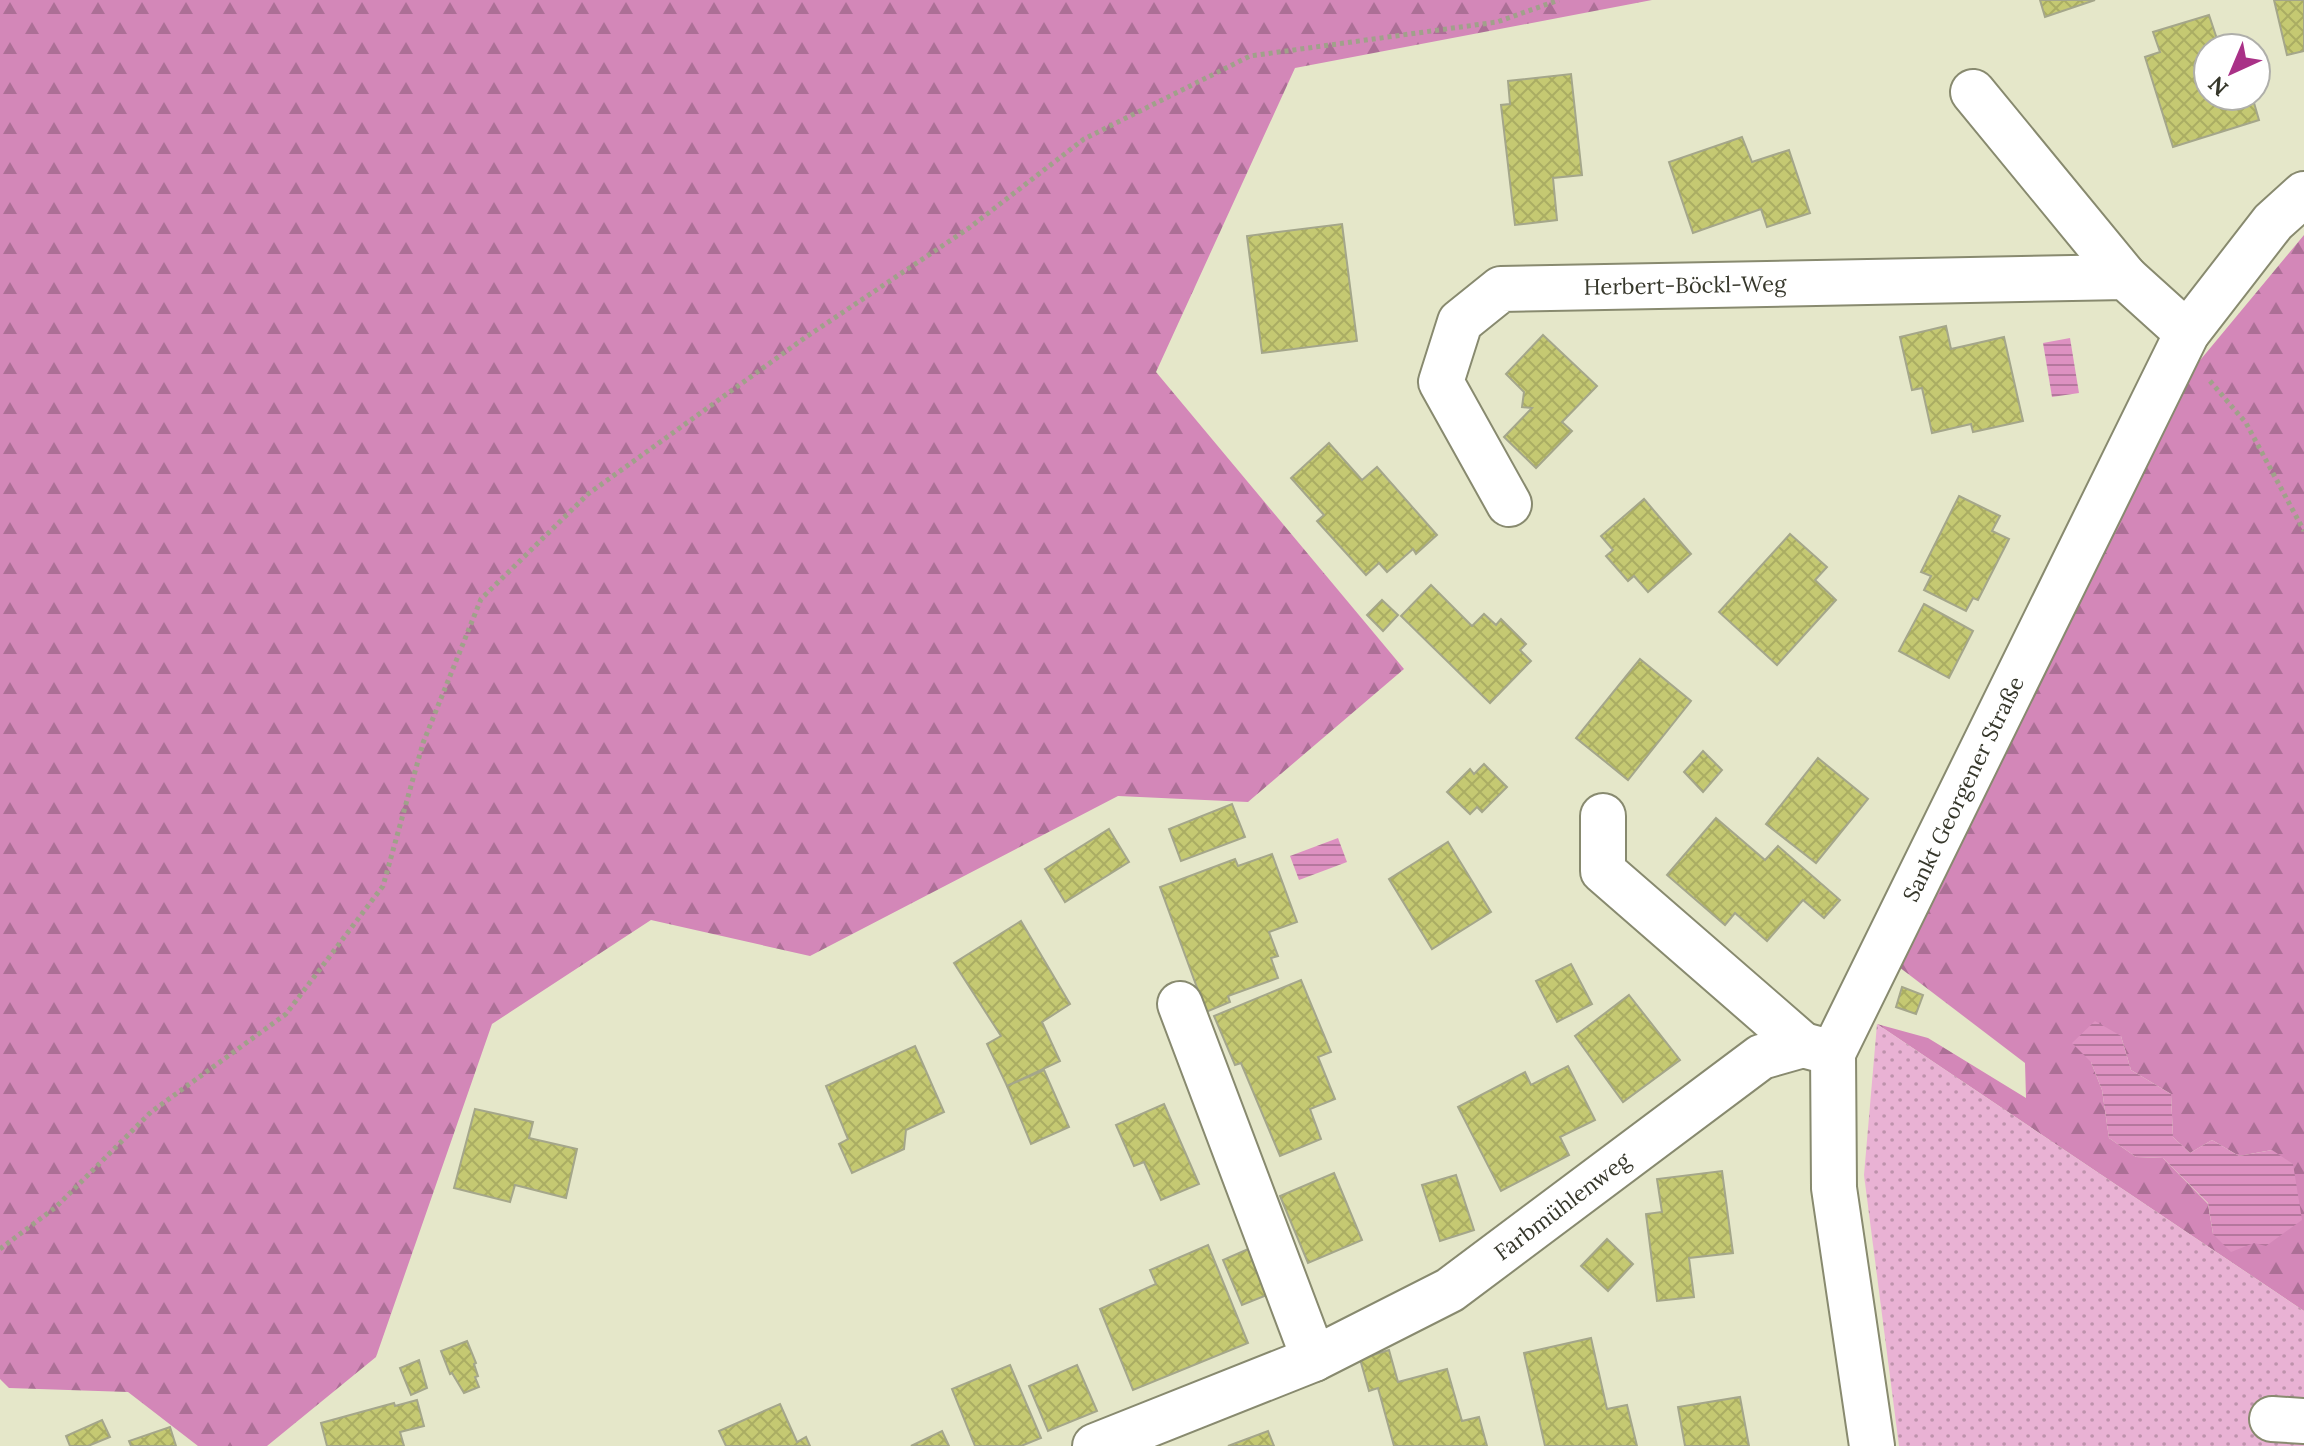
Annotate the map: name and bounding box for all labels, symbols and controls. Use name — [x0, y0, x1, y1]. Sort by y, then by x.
north arrow — [2192, 32, 2272, 112]
text: N — [2202, 70, 2234, 102]
street label: Herbert-Böckl-Weg — [1583, 269, 1787, 301]
street label: Sankt Georgener Straße — [1896, 672, 2030, 906]
street label: Farbmühlenweg — [1488, 1145, 1636, 1266]

